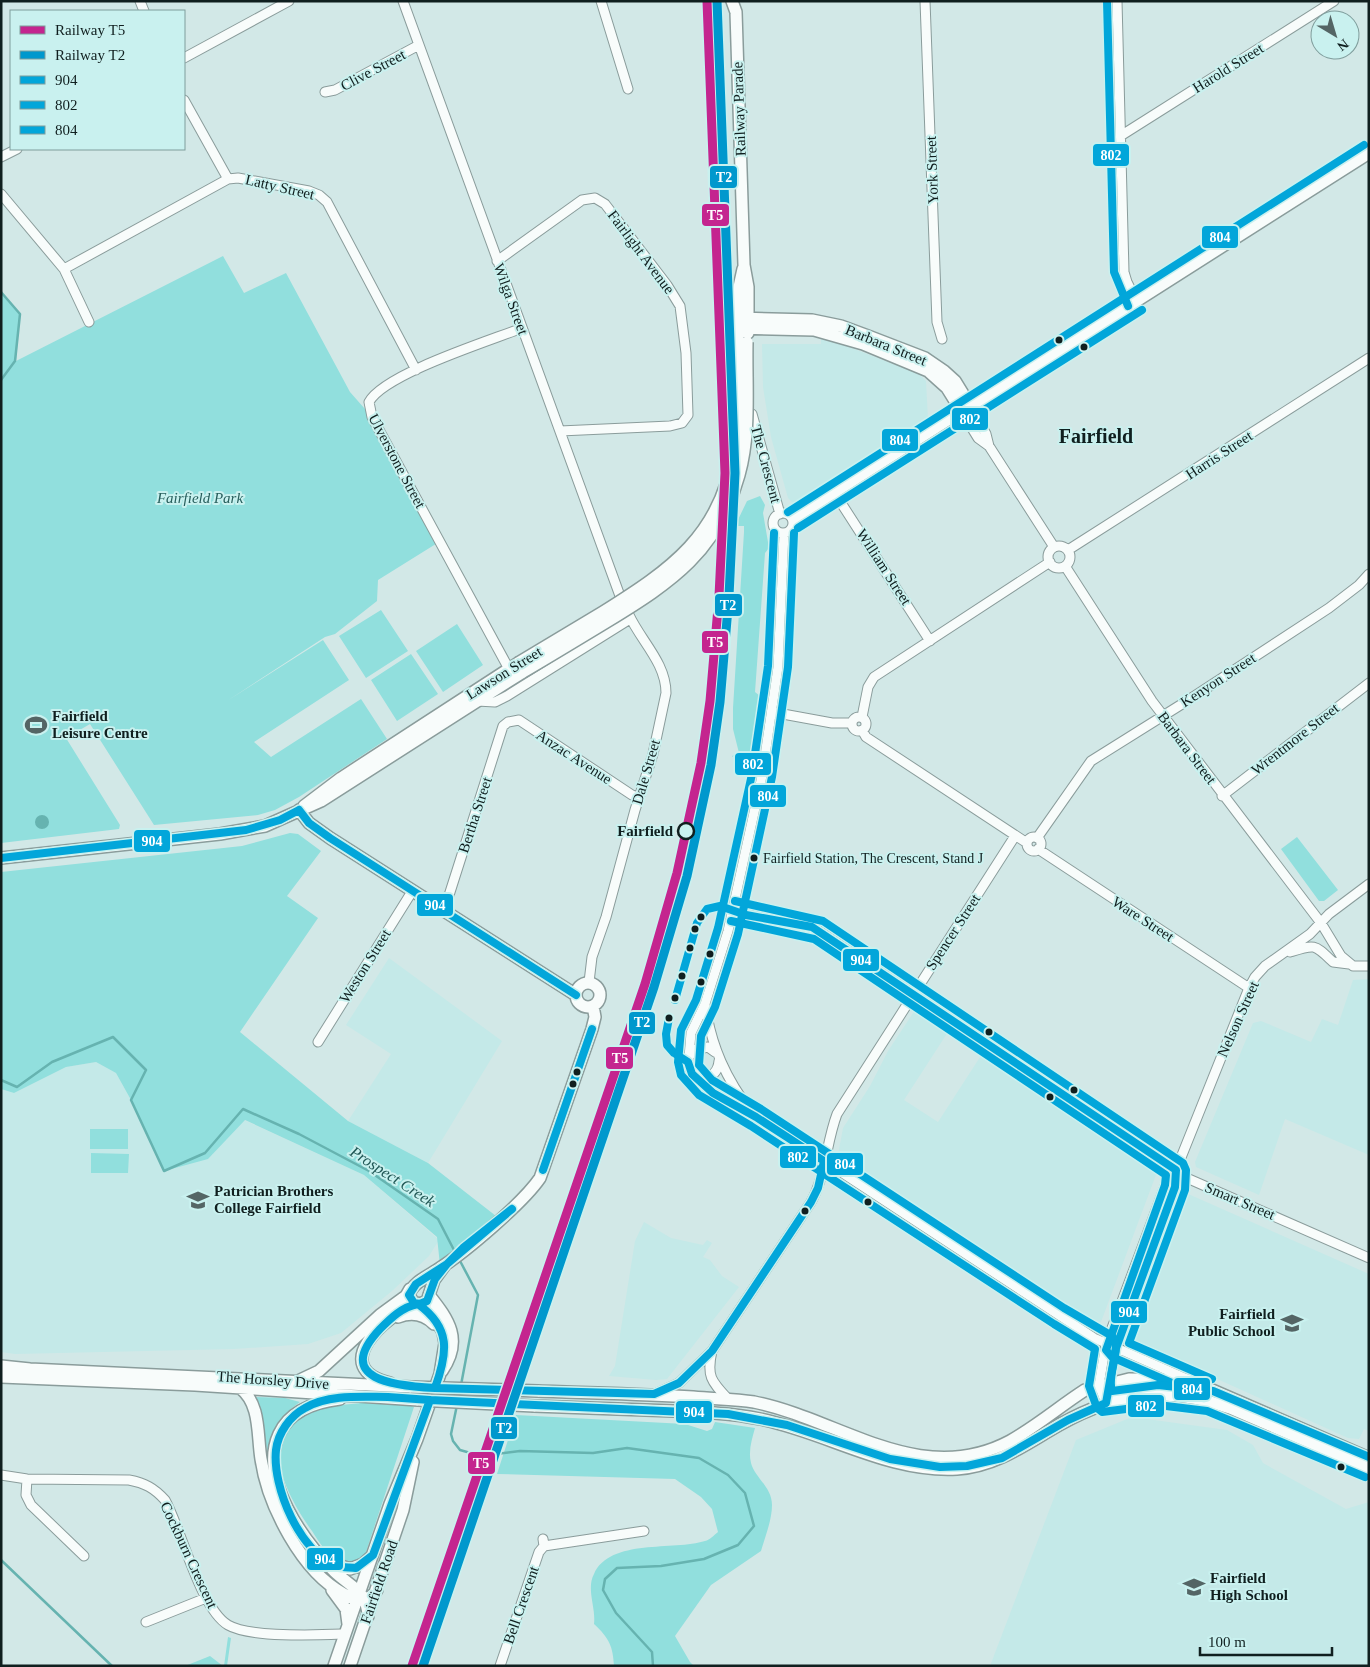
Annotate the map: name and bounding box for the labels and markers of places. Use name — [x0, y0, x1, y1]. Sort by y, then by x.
unlabelled marker — [1054, 335, 1064, 345]
unlabelled marker — [1079, 342, 1089, 352]
place label: Fairfield Leisure Centre — [52, 708, 148, 741]
sports icon: Fairfield Leisure Centre — [23, 712, 49, 738]
marker: Fairfield — [677, 822, 695, 840]
place label: Fairfield — [617, 823, 674, 839]
place label: Fairfield Station, The Crescent, Stand J — [763, 851, 984, 866]
marker: Fairfield Station, The Crescent, Stand J — [749, 853, 759, 863]
unlabelled marker — [696, 912, 706, 922]
unlabelled marker — [690, 924, 700, 934]
unlabelled marker — [685, 943, 695, 953]
unlabelled marker — [705, 949, 715, 959]
unlabelled marker — [677, 971, 687, 981]
unlabelled marker — [696, 977, 706, 987]
unlabelled marker — [670, 993, 680, 1003]
unlabelled marker — [664, 1013, 674, 1023]
unlabelled marker — [984, 1027, 994, 1037]
unlabelled marker — [572, 1067, 582, 1077]
unlabelled marker — [568, 1079, 578, 1089]
unlabelled marker — [1069, 1085, 1079, 1095]
unlabelled marker — [1045, 1092, 1055, 1102]
place label: Patrician Brothers College Fairfield — [214, 1183, 333, 1216]
school or university icon: Patrician Brothers College Fairfield — [185, 1187, 211, 1213]
unlabelled marker — [863, 1197, 873, 1207]
unlabelled marker — [800, 1206, 810, 1216]
place label: Fairfield Public School — [1188, 1306, 1276, 1339]
school or university icon: Fairfield Public School — [1279, 1310, 1305, 1336]
unlabelled marker — [1336, 1462, 1346, 1472]
place label: Fairfield High School — [1210, 1570, 1288, 1603]
school or university icon: Fairfield High School — [1181, 1574, 1207, 1600]

